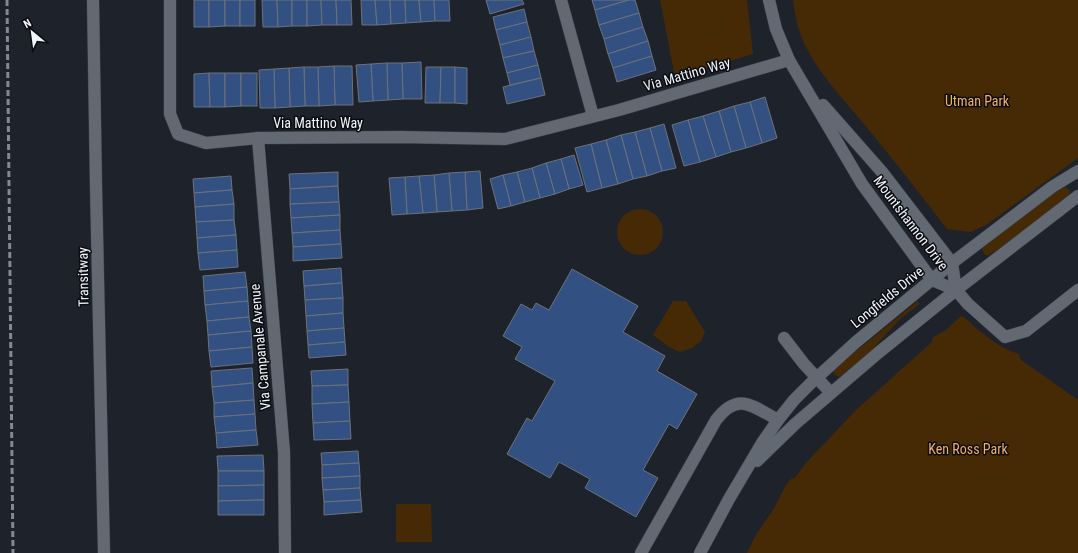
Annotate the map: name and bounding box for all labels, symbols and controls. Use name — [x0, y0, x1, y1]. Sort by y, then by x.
north arrow — [12, 12, 52, 52]
text: N — [21, 16, 34, 31]
street label: Via Mattino Way — [642, 54, 732, 94]
park label: Utman Park — [945, 93, 1010, 109]
street label: Via Mattino Way — [273, 115, 363, 131]
street label: Mountshannon Drive — [870, 173, 952, 274]
street label: Transitway — [74, 247, 92, 307]
street label: Longfields Drive — [848, 263, 927, 331]
street label: Via Campanale Avenue — [246, 283, 273, 411]
park label: Ken Ross Park — [928, 441, 1008, 457]

